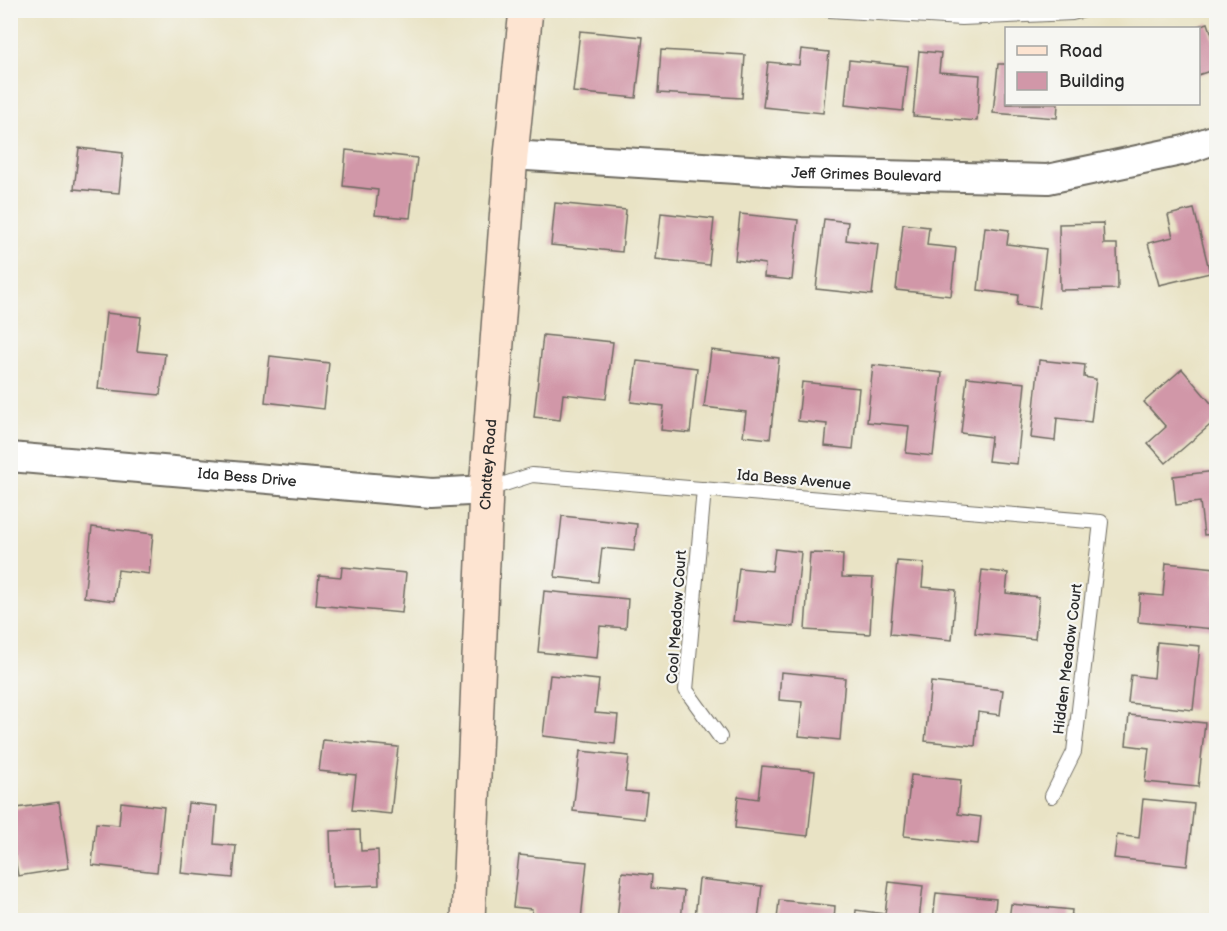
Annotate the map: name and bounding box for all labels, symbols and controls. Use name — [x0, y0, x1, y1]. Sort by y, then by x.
legend — [1005, 27, 1200, 105]
text: Road — [1059, 41, 1103, 62]
text: Building — [1059, 71, 1125, 92]
street label: Jeff Grimes Boulevard — [791, 163, 942, 186]
street label: Chattey Road — [476, 418, 501, 510]
street label: Ida Bess Drive — [197, 464, 297, 491]
street label: Ida Bess Avenue — [736, 466, 852, 494]
street label: Cool Meadow Court — [663, 549, 691, 685]
street label: Hidden Meadow Court — [1049, 582, 1087, 736]

